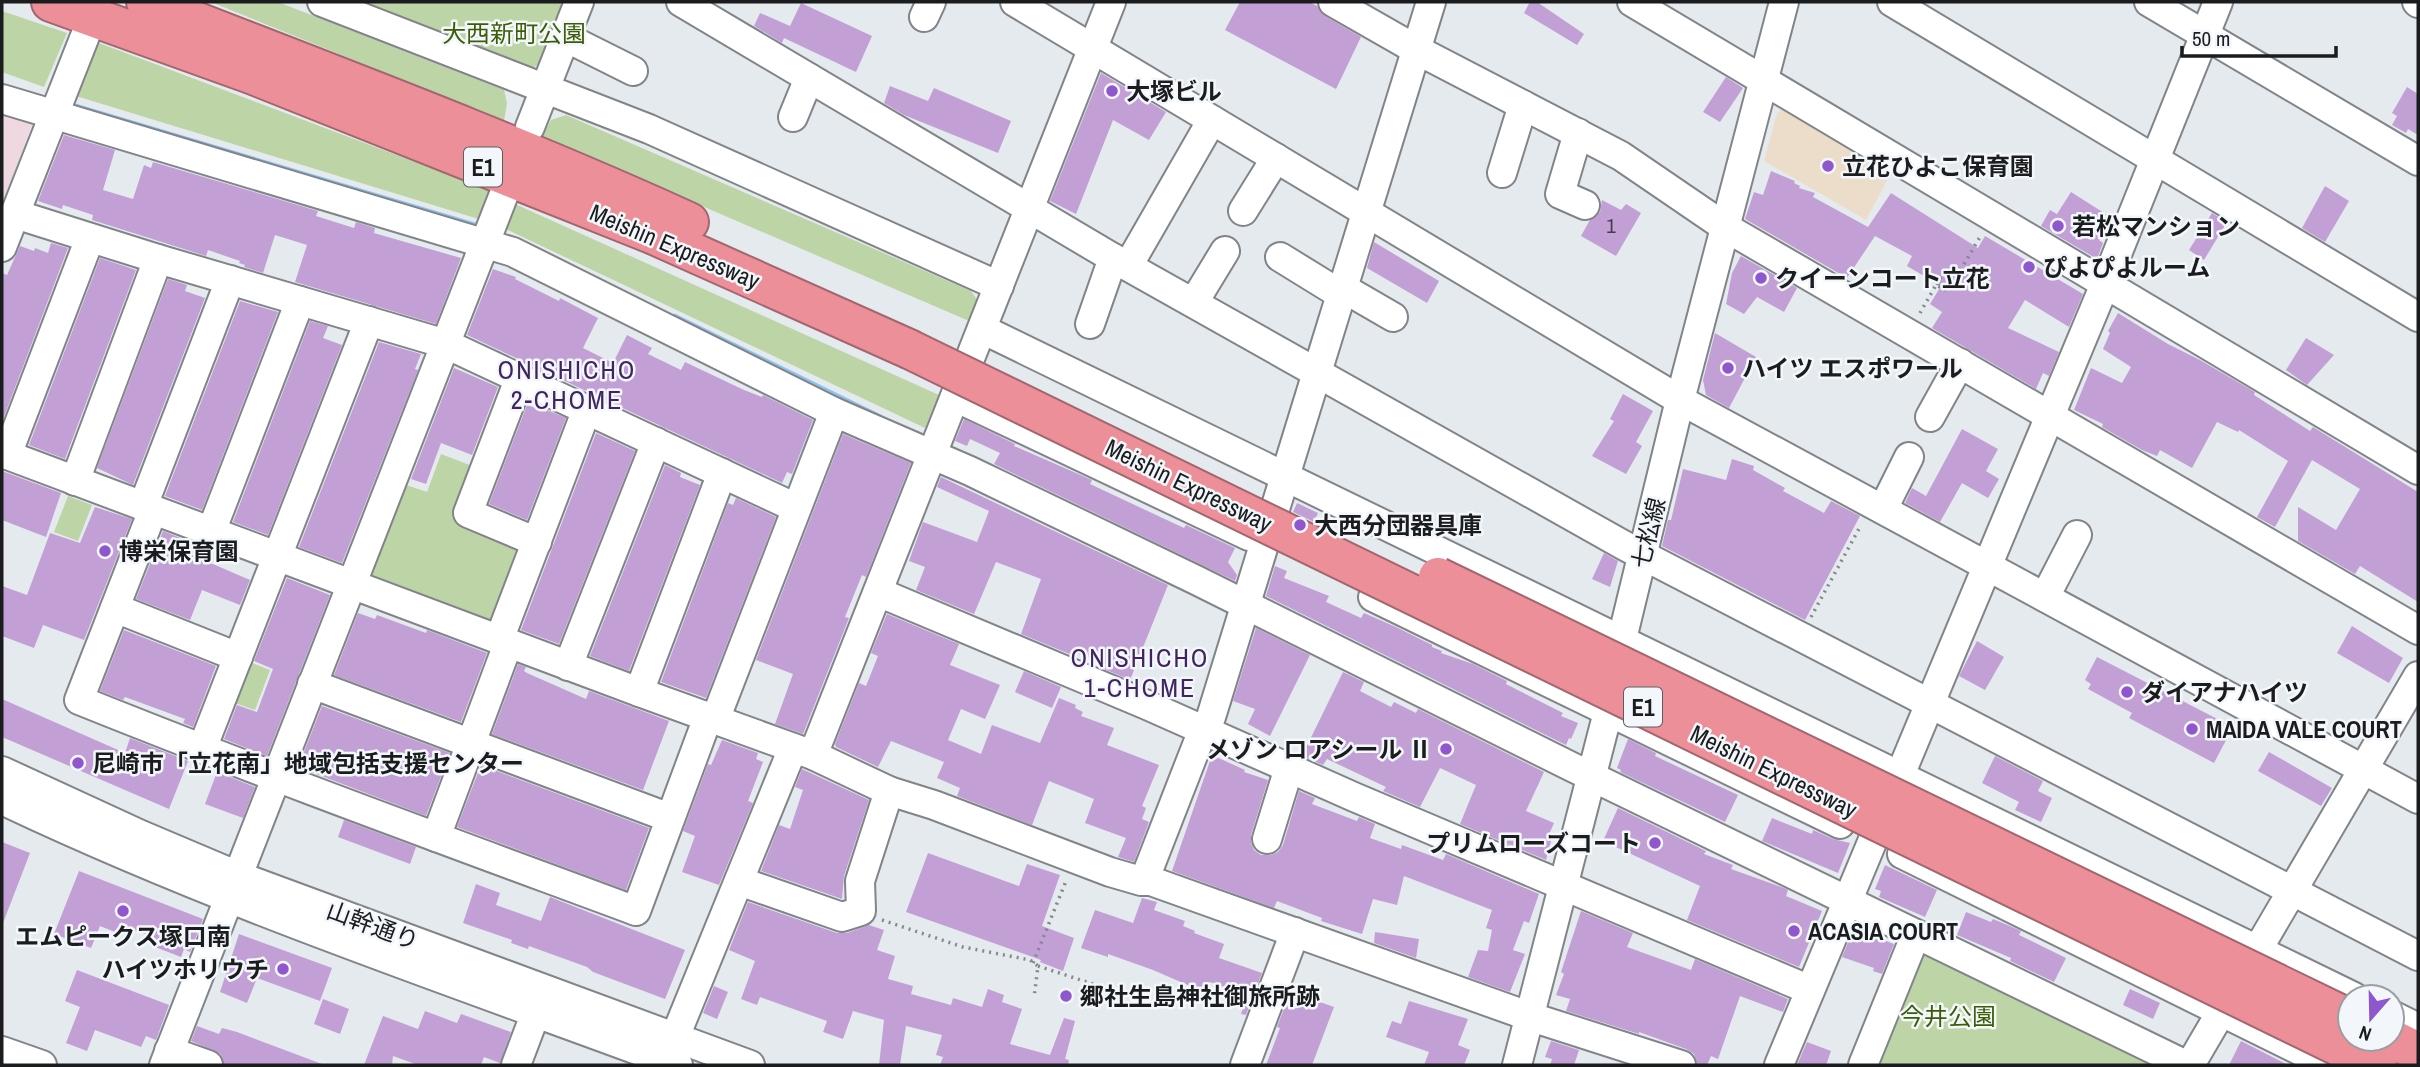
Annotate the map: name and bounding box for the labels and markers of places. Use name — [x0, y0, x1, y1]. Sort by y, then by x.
place label: 大塚ビル — [1126, 75, 1222, 107]
marker: 大塚ビル — [1104, 83, 1120, 99]
place label: 立花ひよこ保育園 — [1842, 150, 2034, 182]
marker: 立花ひよこ保育園 — [1820, 158, 1836, 174]
place label: 若松マンション — [2072, 210, 2240, 242]
marker: 若松マンション — [2050, 218, 2066, 234]
place label: ぴよぴよルーム — [2043, 251, 2210, 283]
marker: ぴよぴよルーム — [2021, 259, 2037, 275]
place label: クイーンコート立花 — [1775, 262, 1990, 294]
marker: クイーンコート立花 — [1753, 270, 1769, 286]
place label: ハイツ エスポワール — [1742, 352, 1963, 384]
marker: ハイツ エスポワール — [1720, 360, 1736, 376]
place label: 大西分団器具庫 — [1314, 509, 1482, 541]
marker: 大西分団器具庫 — [1292, 517, 1308, 533]
place label: 博栄保育園 — [119, 535, 239, 567]
marker: 博栄保育園 — [97, 543, 113, 559]
place label: ダイアナハイツ — [2141, 676, 2308, 708]
marker: ダイアナハイツ — [2119, 684, 2135, 700]
place label: MAIDA VALE COURT — [2206, 713, 2402, 745]
marker: MAIDA VALE COURT — [2184, 721, 2200, 737]
place label: メゾン ロアシール Ⅱ — [1206, 733, 1432, 765]
marker: メゾン ロアシール Ⅱ — [1438, 741, 1454, 757]
place label: 尼崎市「立花南」地域包括支援センター — [92, 747, 524, 779]
marker: 尼崎市「立花南」地域包括支援センター — [70, 755, 86, 771]
place label: プリムローズコート — [1426, 827, 1641, 859]
marker: プリムローズコート — [1647, 835, 1663, 851]
marker: エムピークス塚口南 — [115, 903, 131, 919]
place label: ACASIA COURT — [1808, 915, 1958, 947]
place label: エムピークス塚口南 — [15, 920, 231, 952]
marker: ACASIA COURT — [1786, 923, 1802, 939]
place label: ハイツホリウチ — [101, 953, 269, 985]
marker: ハイツホリウチ — [275, 961, 291, 977]
place label: 郷社生島神社御旅所跡 — [1080, 980, 1320, 1012]
marker: 郷社生島神社御旅所跡 — [1058, 988, 1074, 1004]

